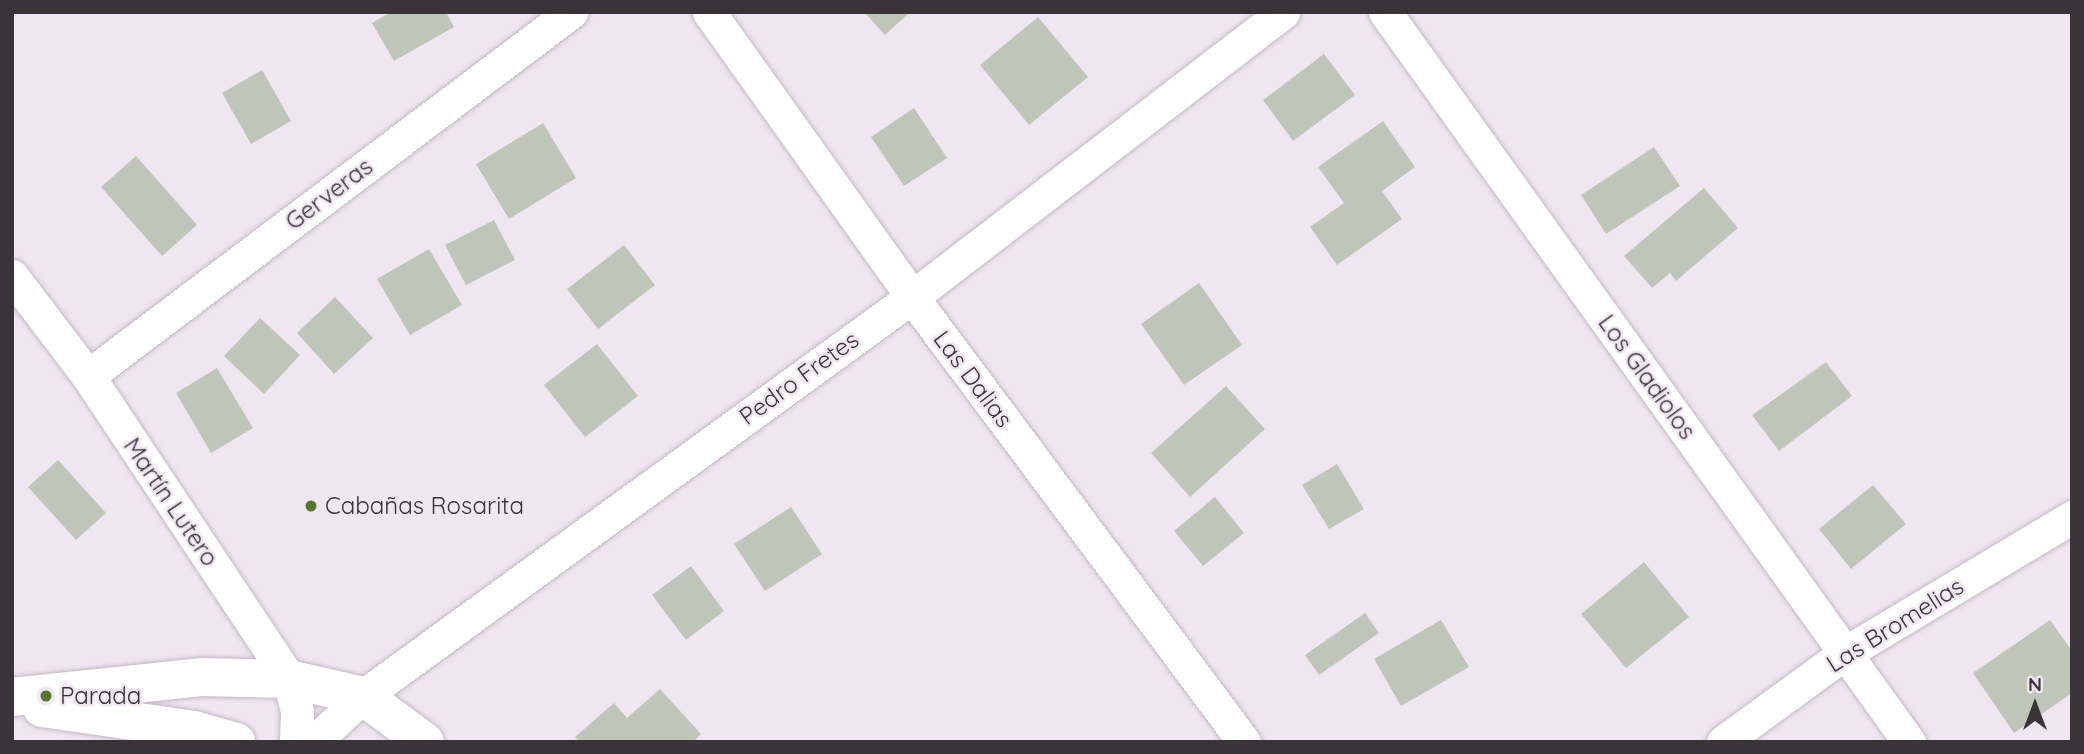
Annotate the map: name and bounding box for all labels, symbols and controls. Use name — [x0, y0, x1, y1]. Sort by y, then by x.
street label: Gerveras — [280, 152, 378, 236]
street label: Los Gladiolos — [1592, 309, 1702, 445]
street label: Pedro Fretes — [734, 325, 864, 431]
street label: Las Dalias — [927, 325, 1019, 433]
street label: Martín Lutero — [118, 432, 224, 572]
place label: Cabañas Rosarita — [325, 492, 524, 520]
marker: Cabañas Rosarita — [303, 498, 319, 514]
street label: Las Bromelias — [1821, 571, 1969, 679]
north arrow — [2000, 670, 2070, 740]
text: N — [2028, 672, 2042, 696]
place label: Parada — [60, 682, 141, 710]
marker: Parada — [38, 688, 54, 704]

